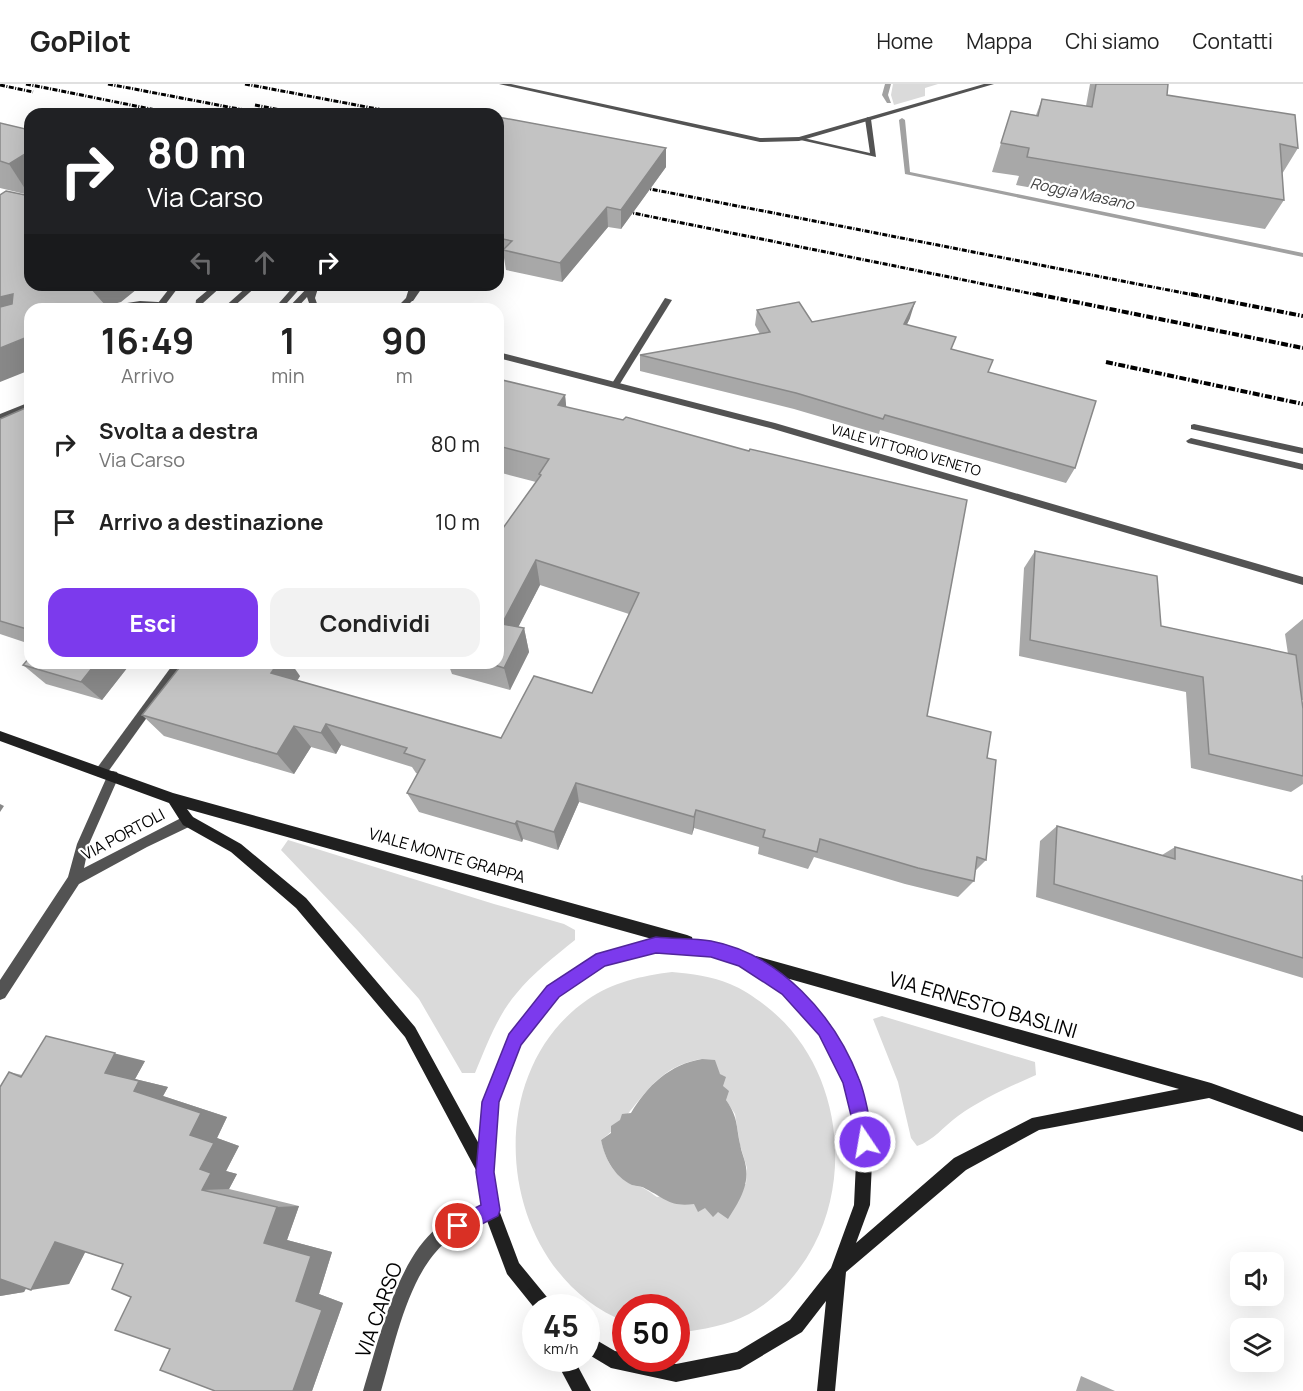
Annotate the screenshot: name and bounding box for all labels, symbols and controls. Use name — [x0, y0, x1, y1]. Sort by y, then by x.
text: GoPilot — [30, 22, 131, 60]
text: Home — [876, 27, 933, 55]
text: Mappa — [966, 27, 1032, 55]
text: Chi siamo — [1065, 27, 1160, 55]
text: Contatti — [1193, 27, 1273, 55]
text: 80 m — [147, 123, 247, 181]
icon: right — [48, 132, 126, 210]
water label: Roggia Masano — [1028, 172, 1137, 215]
text: Via Carso — [147, 178, 263, 215]
icon: left — [185, 246, 218, 279]
icon: ahead — [248, 246, 281, 279]
icon: right — [311, 246, 344, 279]
text: 16:49 — [101, 316, 195, 365]
text: 1 — [280, 316, 296, 365]
text: 90 — [381, 316, 427, 365]
text: Arrivo — [121, 362, 174, 389]
text: min — [271, 362, 305, 389]
text: m — [396, 362, 413, 389]
text: Svolta a destra — [99, 416, 258, 446]
street label: VIALE VITTORIO VENETO — [829, 419, 983, 480]
icon: right — [48, 428, 81, 461]
text: 80 m — [431, 429, 480, 459]
text: Via Carso — [99, 446, 185, 473]
icon: arrive — [48, 506, 81, 539]
text: Arrivo a destinazione — [99, 507, 323, 537]
text: 10 m — [435, 507, 480, 537]
button: Esci — [48, 588, 258, 657]
button: Condividi — [270, 588, 480, 657]
street label: VIA PORTOLI — [78, 803, 168, 865]
street label: VIALE MONTE GRAPPA — [366, 822, 528, 888]
street label: VIA ERNESTO BASLINI — [886, 965, 1080, 1044]
position arrow — [833, 1110, 897, 1174]
pin — [432, 1200, 483, 1251]
icon: arrive — [441, 1209, 474, 1242]
map controls — [1230, 1252, 1284, 1372]
button: sound — [1230, 1252, 1284, 1306]
street label: VIA CARSO — [349, 1259, 408, 1361]
speed limit sign: 50 — [612, 1294, 690, 1372]
text: 45 — [543, 1305, 579, 1346]
button: layers — [1230, 1318, 1284, 1372]
text: km/h — [544, 1338, 578, 1359]

